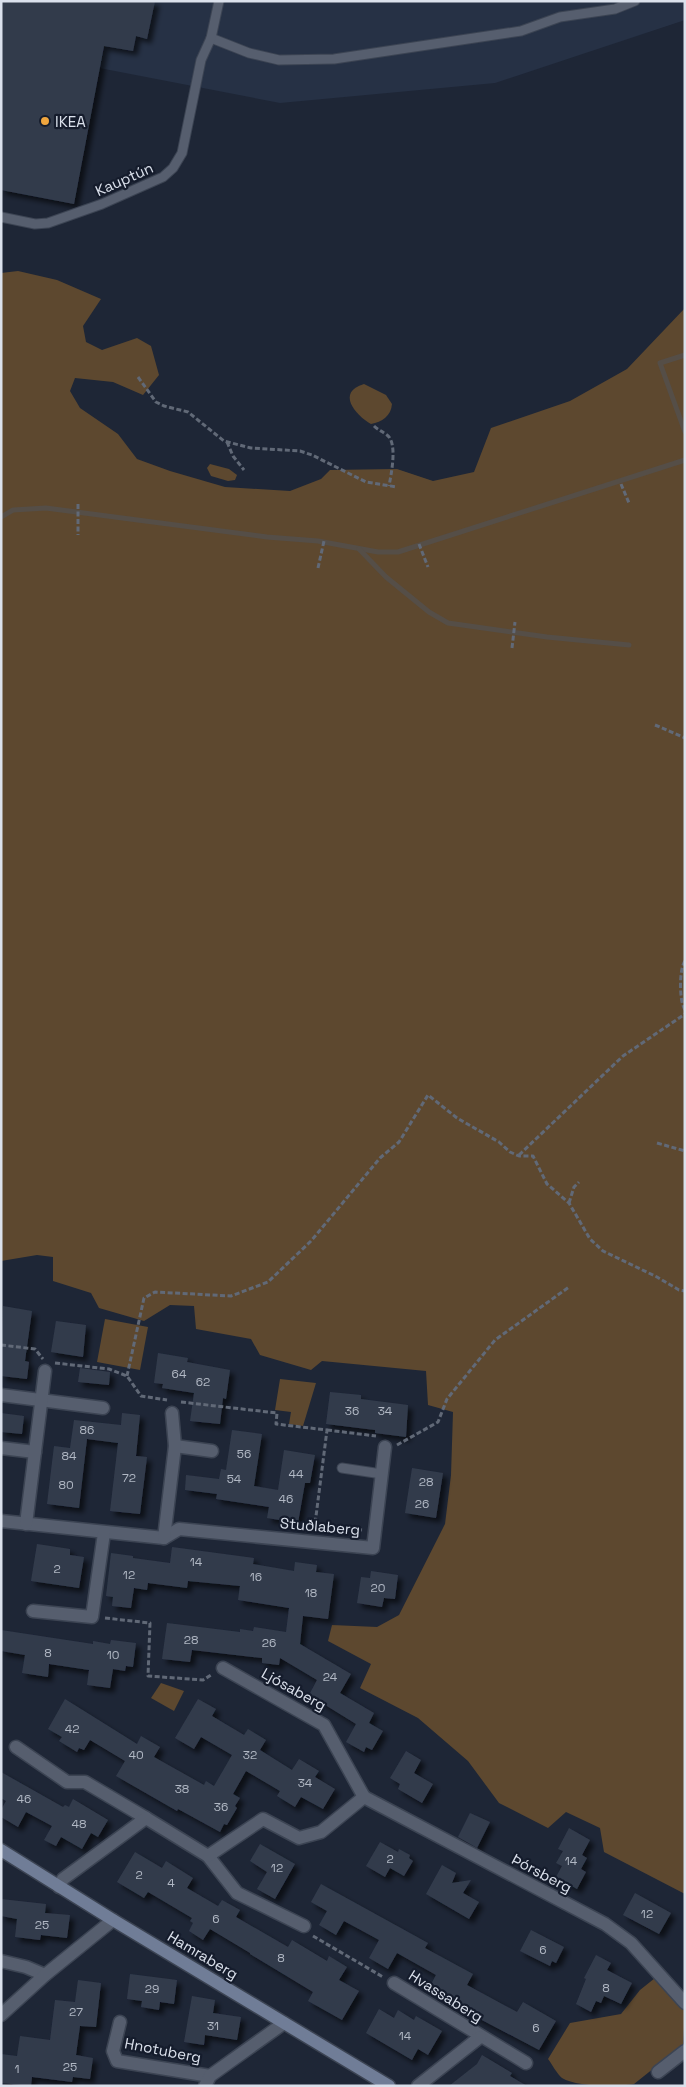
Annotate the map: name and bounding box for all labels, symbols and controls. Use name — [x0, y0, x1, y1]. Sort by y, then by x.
place label: IKEA — [55, 112, 86, 131]
marker: IKEA — [39, 115, 51, 127]
street label: Kauptún — [92, 158, 156, 200]
house number: 64 — [172, 1366, 187, 1382]
house number: 62 — [196, 1374, 210, 1390]
house number: 36 — [345, 1403, 359, 1419]
house number: 34 — [378, 1403, 393, 1419]
house number: 86 — [80, 1422, 94, 1438]
house number: 56 — [237, 1446, 251, 1462]
house number: 84 — [62, 1448, 77, 1464]
house number: 44 — [288, 1466, 304, 1482]
house number: 72 — [122, 1470, 136, 1486]
house number: 54 — [227, 1471, 242, 1487]
house number: 28 — [419, 1474, 433, 1490]
house number: 80 — [58, 1477, 74, 1493]
house number: 46 — [279, 1491, 293, 1507]
house number: 26 — [415, 1496, 429, 1512]
street label: Stuðlaberg — [279, 1513, 361, 1539]
house number: 14 — [190, 1554, 203, 1570]
house number: 2 — [53, 1561, 61, 1577]
house number: 12 — [123, 1567, 135, 1583]
house number: 16 — [250, 1569, 262, 1585]
house number: 20 — [371, 1580, 385, 1596]
house number: 18 — [305, 1585, 317, 1601]
house number: 28 — [184, 1632, 198, 1648]
house number: 26 — [262, 1635, 276, 1651]
house number: 8 — [44, 1645, 52, 1661]
house number: 10 — [107, 1647, 119, 1663]
street label: Ljósaberg — [258, 1663, 330, 1715]
house number: 24 — [323, 1669, 338, 1685]
house number: 42 — [65, 1721, 79, 1737]
house number: 40 — [128, 1747, 144, 1763]
house number: 32 — [243, 1747, 257, 1763]
house number: 34 — [298, 1775, 313, 1791]
house number: 38 — [175, 1781, 189, 1797]
house number: 46 — [17, 1791, 31, 1807]
house number: 36 — [214, 1799, 228, 1815]
house number: 48 — [72, 1816, 86, 1832]
street label: Þórsberg — [509, 1849, 575, 1897]
house number: 2 — [386, 1851, 394, 1867]
house number: 14 — [565, 1853, 578, 1869]
house number: 12 — [271, 1860, 283, 1876]
house number: 2 — [135, 1867, 143, 1883]
house number: 4 — [167, 1875, 175, 1891]
house number: 12 — [641, 1906, 653, 1922]
house number: 6 — [212, 1911, 220, 1927]
house number: 25 — [35, 1917, 49, 1933]
street label: Hamraberg — [164, 1927, 242, 1983]
house number: 6 — [539, 1942, 547, 1958]
house number: 8 — [277, 1950, 285, 1966]
street label: Hvassaberg — [405, 1966, 487, 2026]
house number: 8 — [602, 1980, 610, 1996]
house number: 29 — [145, 1981, 159, 1997]
house number: 27 — [69, 2004, 83, 2020]
house number: 31 — [207, 2018, 219, 2034]
house number: 6 — [532, 2020, 540, 2036]
house number: 14 — [399, 2028, 412, 2044]
street label: Hnotuberg — [123, 2033, 203, 2067]
house number: 25 — [63, 2059, 77, 2075]
house number: 1 — [14, 2061, 20, 2077]

